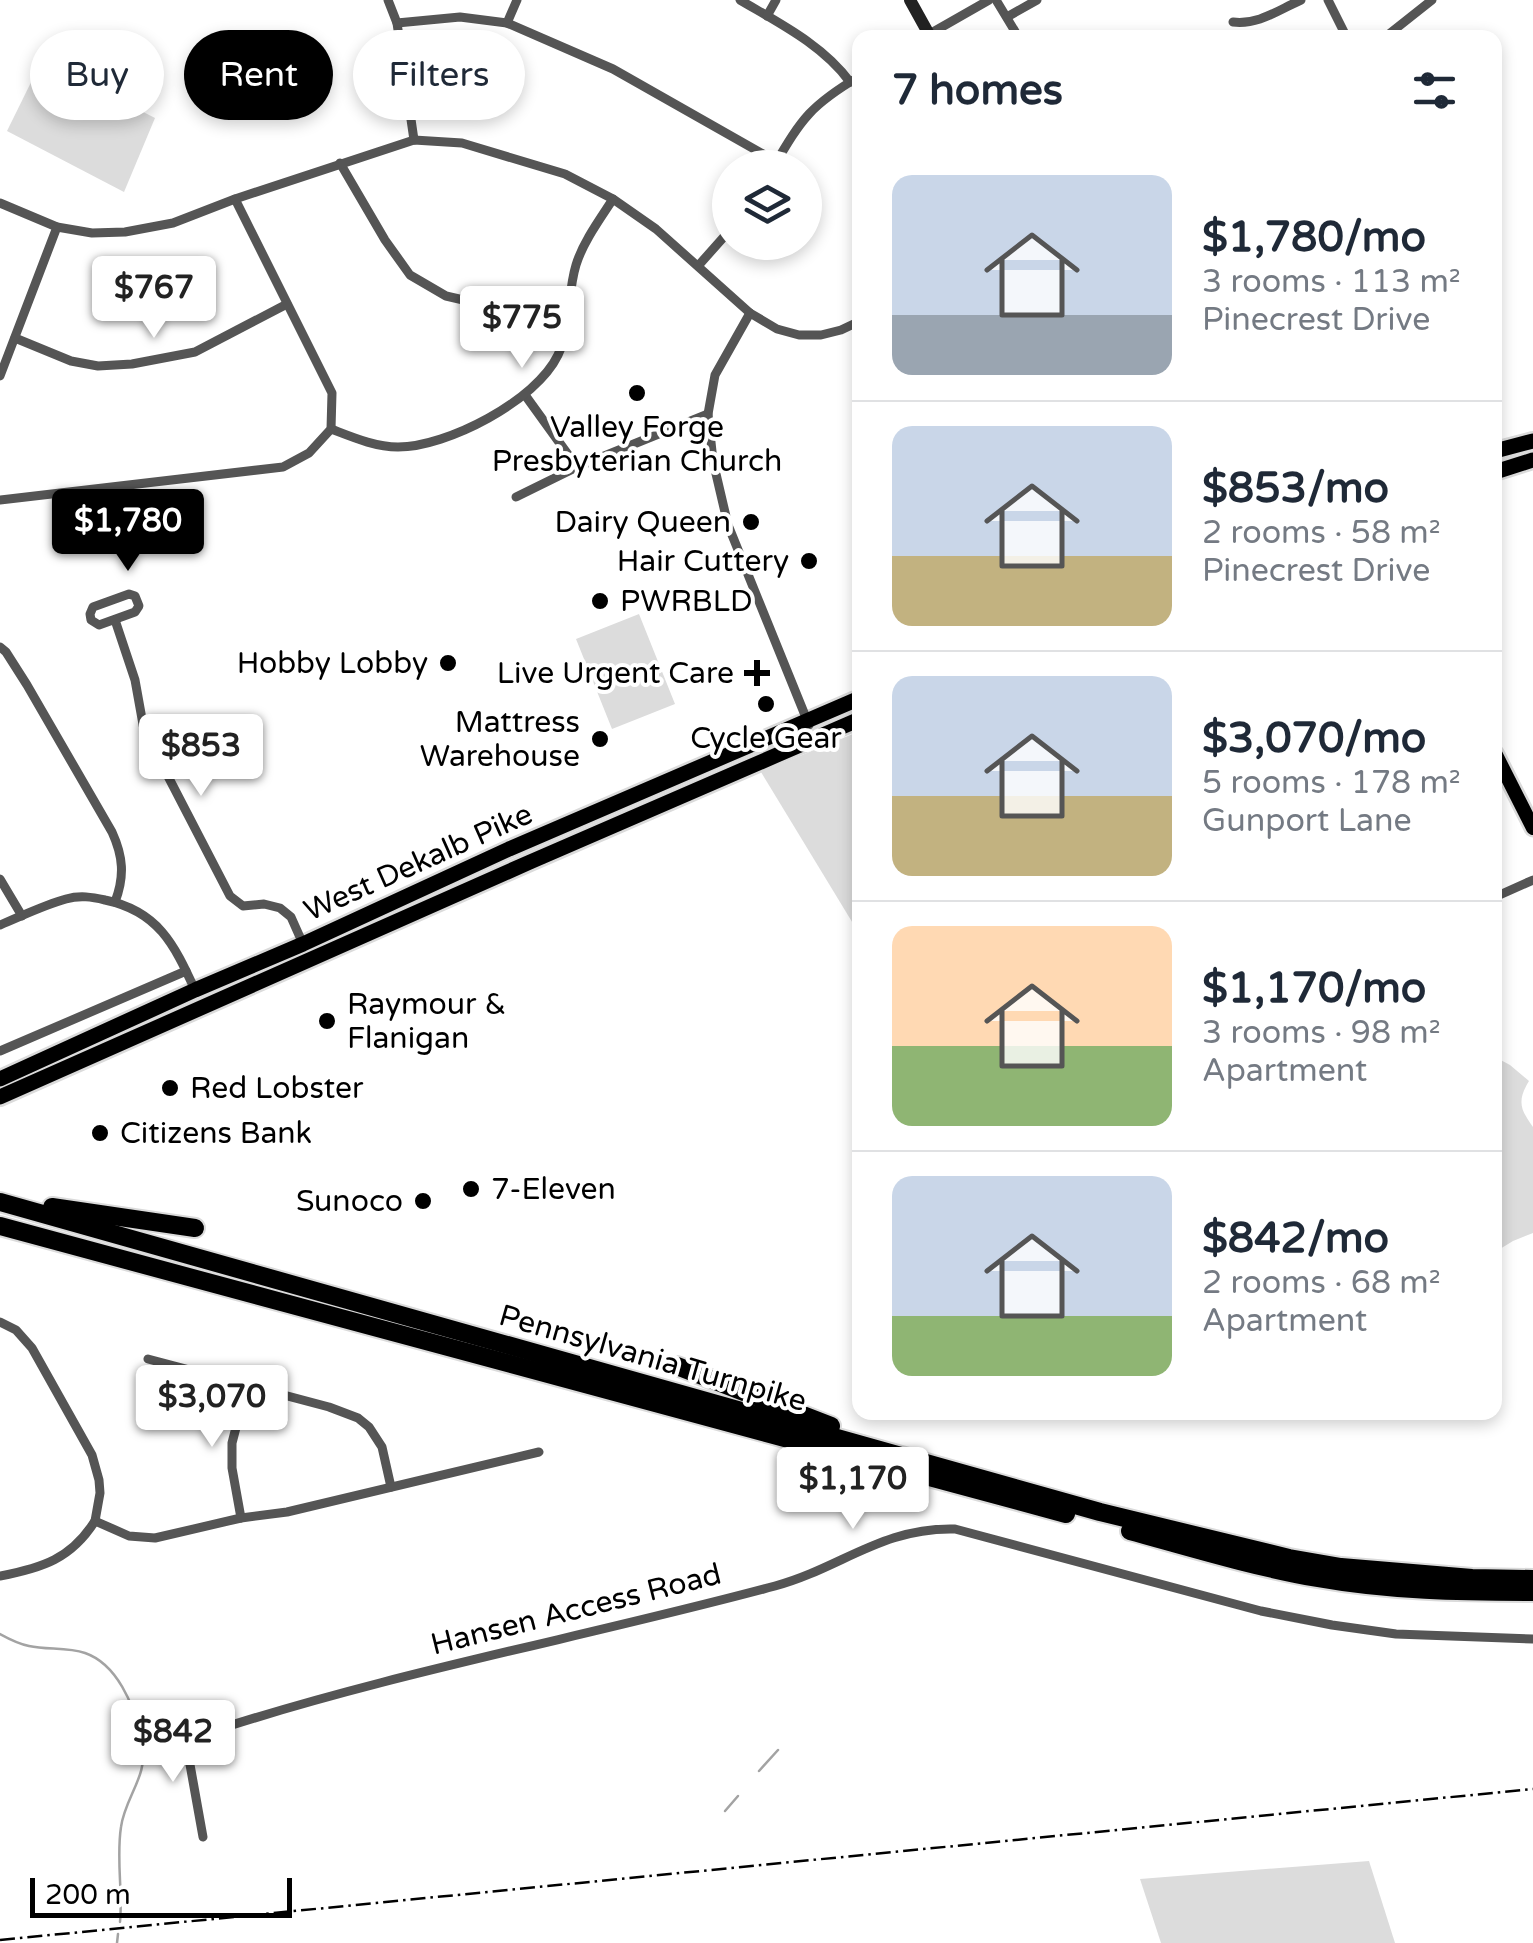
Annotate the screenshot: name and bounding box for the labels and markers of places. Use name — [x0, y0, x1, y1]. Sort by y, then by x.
pin: $767 — [95, 256, 213, 341]
pin: $775 — [463, 286, 581, 371]
marker: Valley Forge Presbyterian Church — [626, 382, 648, 404]
place label: Valley Forge Presbyterian Church — [492, 409, 782, 480]
pin: $1,780 — [47, 489, 209, 574]
place label: Dairy Queen — [554, 504, 731, 541]
marker: Dairy Queen — [740, 511, 762, 533]
place label: Hair Cuttery — [617, 543, 789, 580]
marker: Hair Cuttery — [798, 550, 820, 572]
place label: PWRBLD — [620, 583, 752, 620]
marker: PWRBLD — [589, 590, 611, 612]
place label: Hobby Lobby — [237, 645, 428, 682]
marker: Hobby Lobby — [437, 652, 459, 674]
place label: Live Urgent Care — [497, 655, 734, 692]
marker: Live Urgent Care — [744, 660, 770, 686]
marker: Cycle Gear — [755, 693, 777, 715]
place label: Mattress Warehouse — [420, 704, 580, 775]
pin: $853 — [142, 714, 260, 799]
place label: Cycle Gear — [690, 720, 842, 757]
marker: Mattress Warehouse — [589, 728, 611, 750]
place label: Raymour & Flanigan — [347, 986, 506, 1057]
marker: Raymour & Flanigan — [316, 1010, 338, 1032]
place label: Red Lobster — [190, 1070, 364, 1107]
marker: Red Lobster — [159, 1077, 181, 1099]
place label: Citizens Bank — [120, 1115, 312, 1152]
marker: Citizens Bank — [89, 1122, 111, 1144]
place label: 7-Eleven — [491, 1171, 616, 1208]
marker: 7-Eleven — [460, 1178, 482, 1200]
place label: Sunoco — [296, 1183, 403, 1220]
marker: Sunoco — [412, 1190, 434, 1212]
pin: $3,070 — [131, 1365, 293, 1450]
pin: $1,170 — [772, 1447, 934, 1532]
pin: $842 — [114, 1700, 232, 1785]

